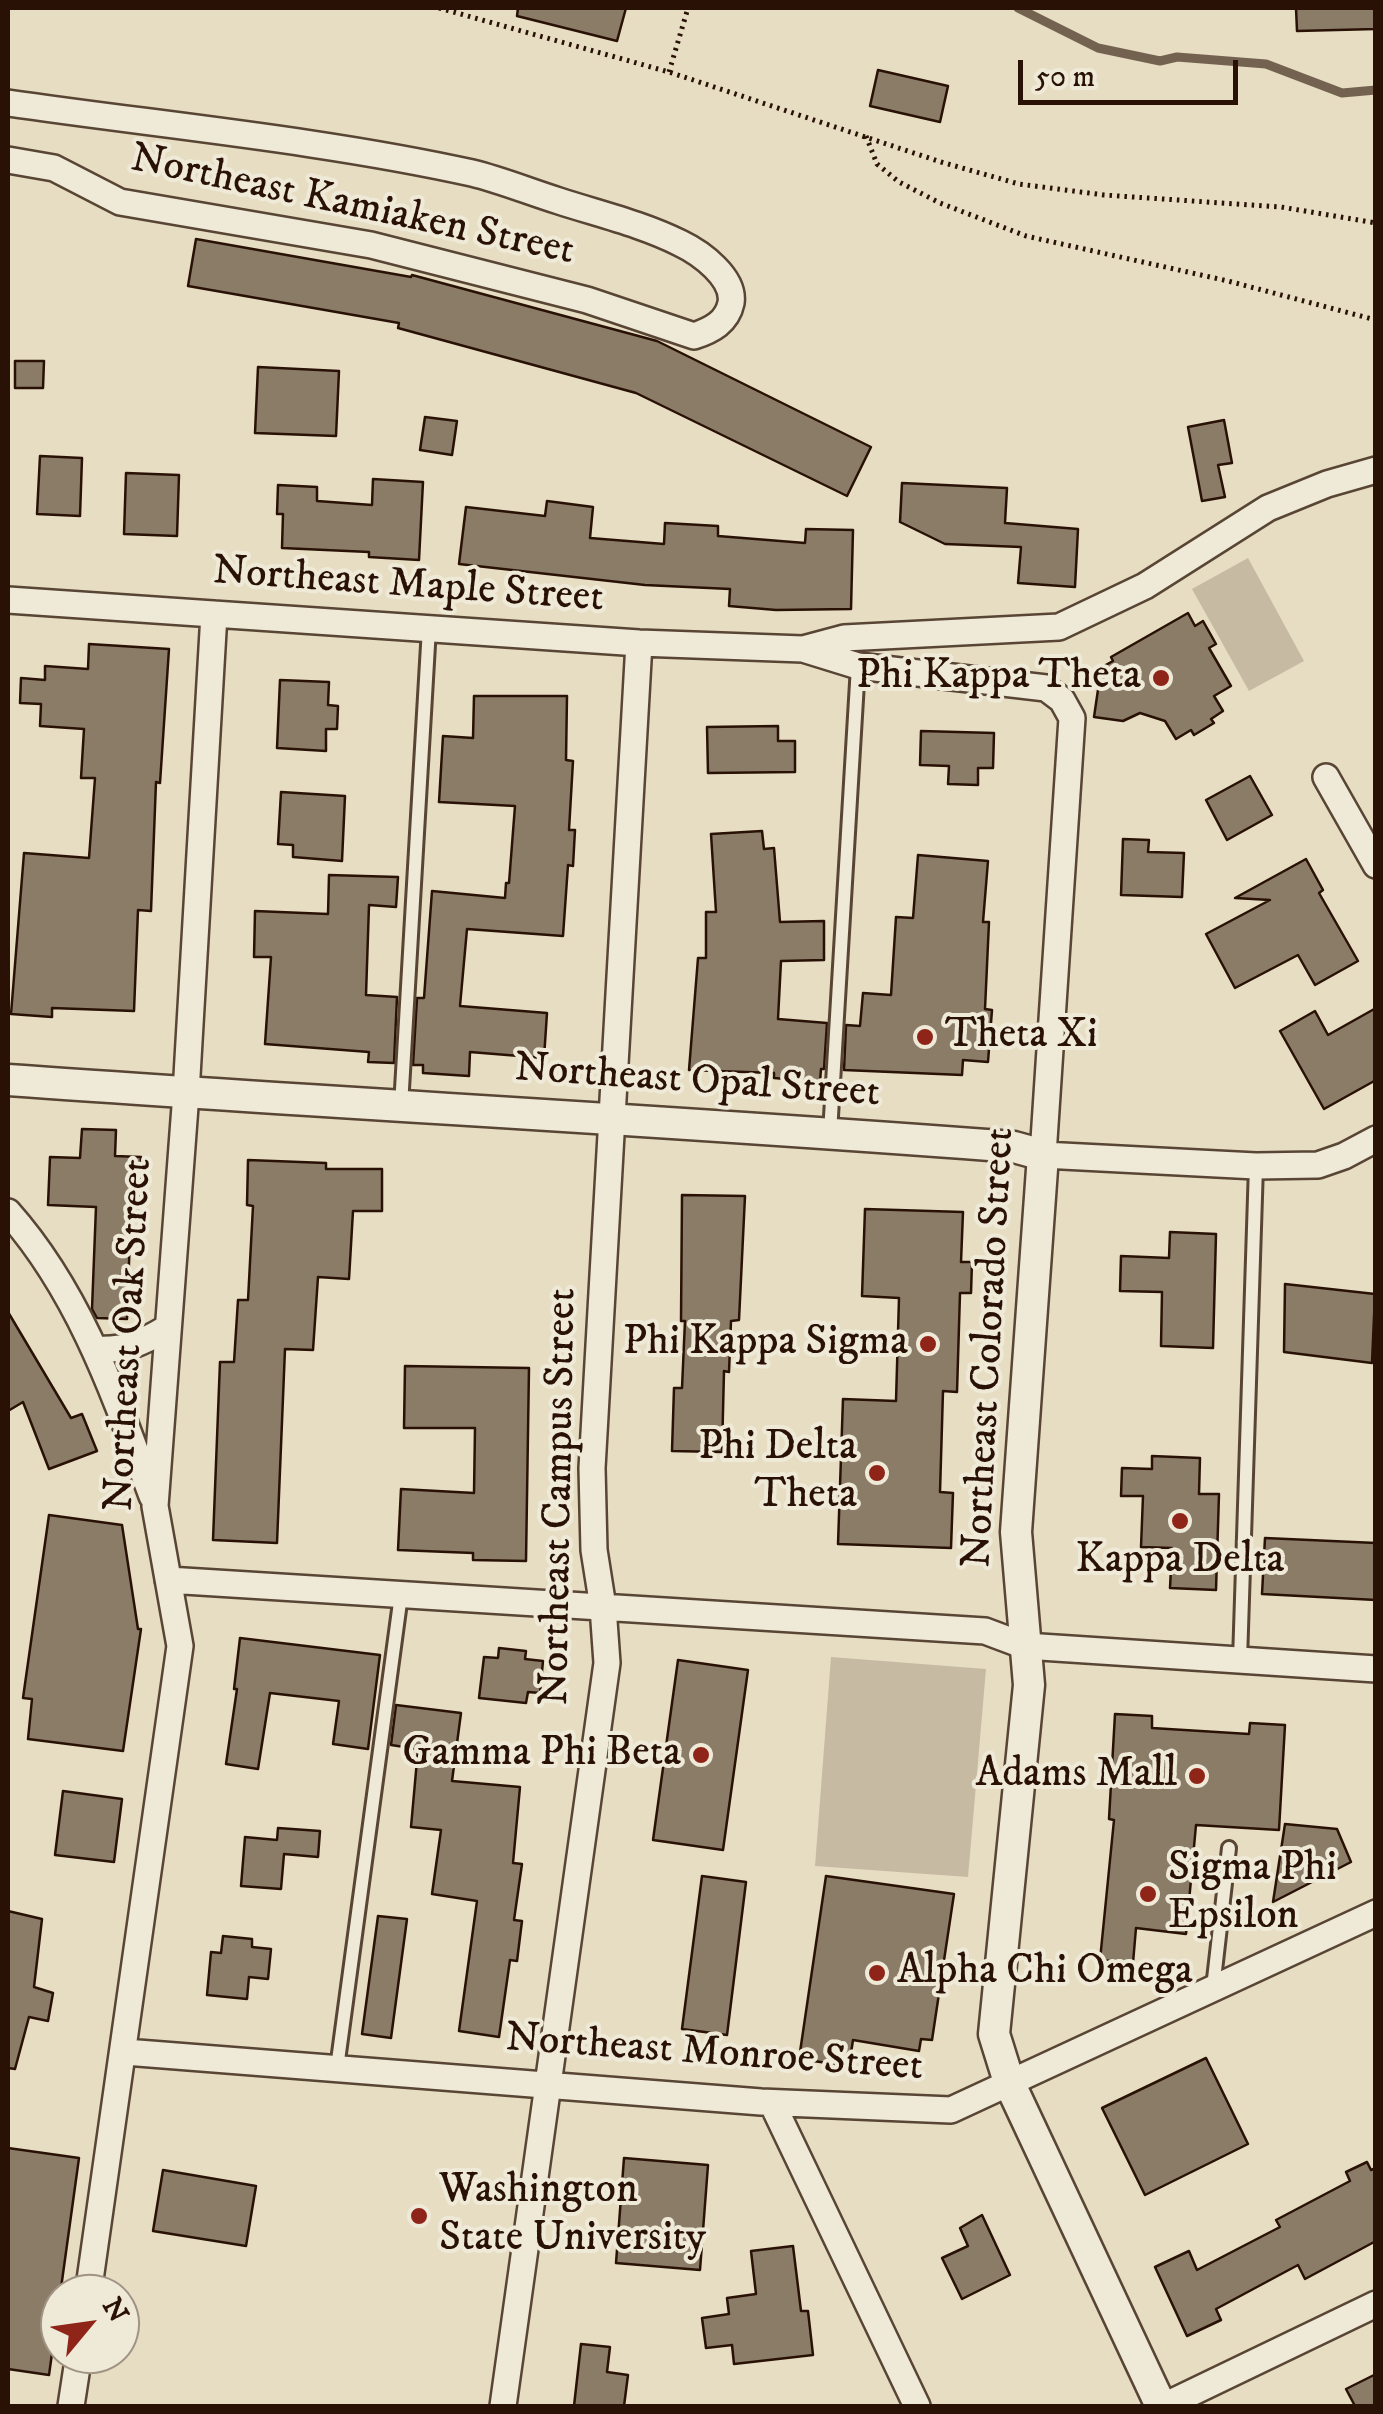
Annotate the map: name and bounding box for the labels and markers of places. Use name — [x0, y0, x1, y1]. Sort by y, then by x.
place label: Phi Kappa Theta — [856, 653, 1141, 703]
marker: Phi Kappa Theta — [1150, 667, 1172, 689]
place label: Theta Xi — [945, 1012, 1098, 1062]
marker: Theta Xi — [914, 1026, 936, 1048]
place label: Phi Kappa Sigma — [623, 1319, 908, 1369]
marker: Phi Kappa Sigma — [917, 1333, 939, 1355]
place label: Phi Delta Theta — [698, 1424, 857, 1522]
marker: Phi Delta Theta — [866, 1462, 888, 1484]
marker: Kappa Delta — [1169, 1510, 1191, 1532]
place label: Kappa Delta — [1076, 1537, 1284, 1587]
place label: Gamma Phi Beta — [402, 1730, 681, 1780]
marker: Gamma Phi Beta — [690, 1744, 712, 1766]
place label: Adams Mall — [975, 1751, 1177, 1801]
marker: Adams Mall — [1186, 1765, 1208, 1787]
place label: Sigma Phi Epsilon — [1168, 1845, 1337, 1944]
marker: Sigma Phi Epsilon — [1137, 1883, 1159, 1905]
place label: Alpha Chi Omega — [897, 1948, 1193, 1998]
marker: Alpha Chi Omega — [866, 1962, 888, 1984]
place label: Washington State University — [439, 2167, 706, 2266]
marker: Washington State University — [408, 2205, 430, 2227]

